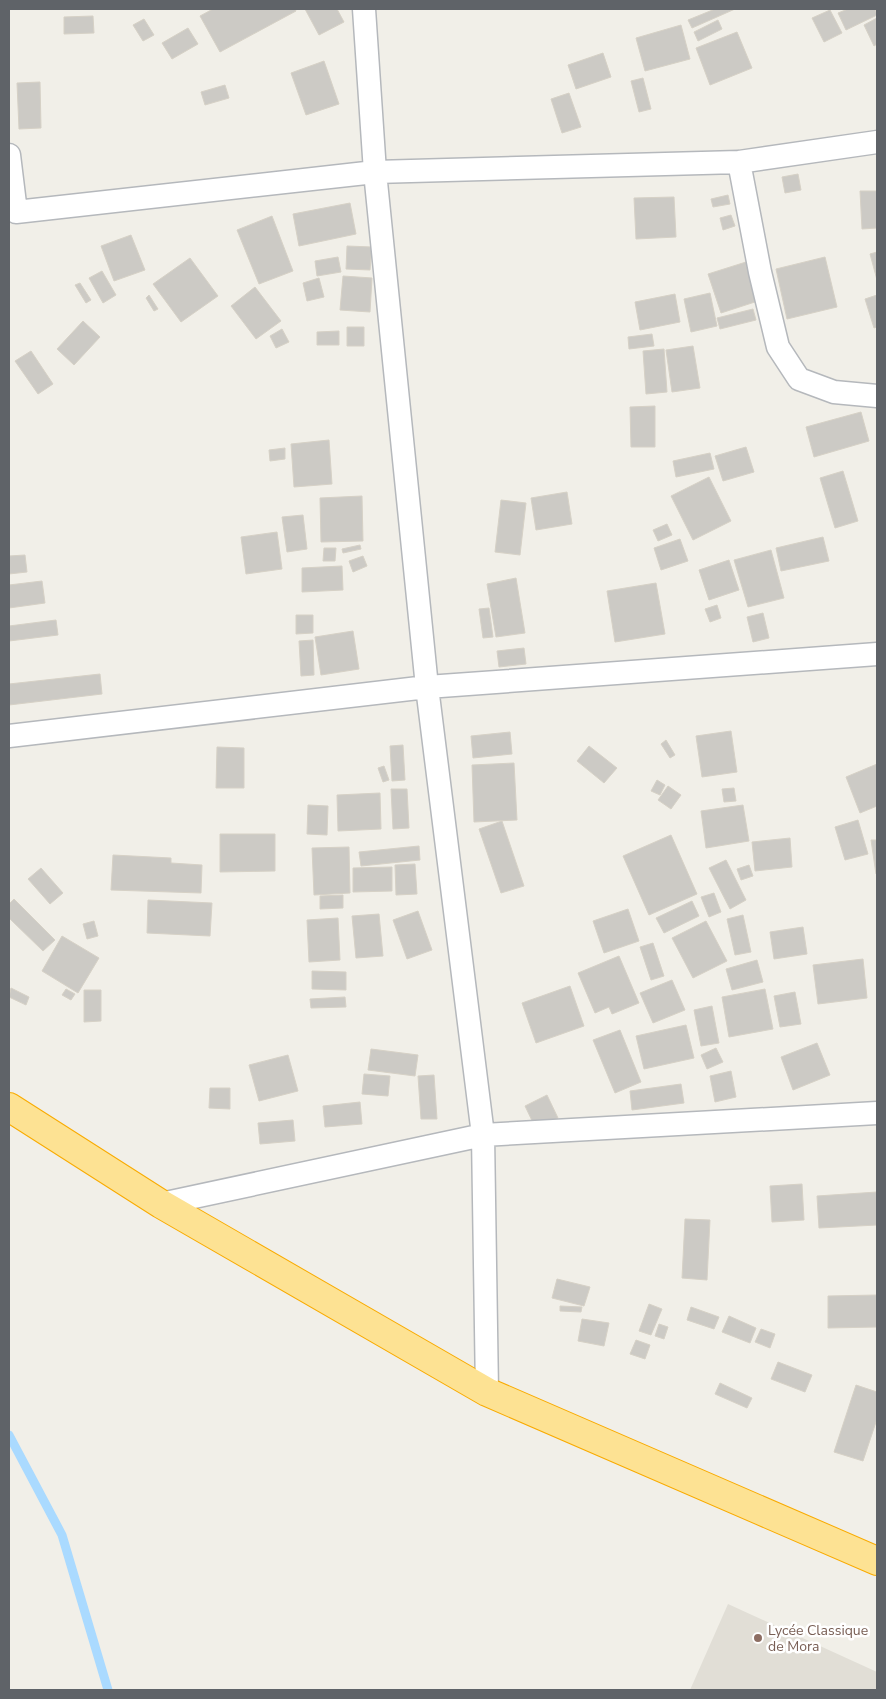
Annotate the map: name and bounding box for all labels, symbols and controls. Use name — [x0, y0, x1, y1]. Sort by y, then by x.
place label: Lycée Classique de Mora — [768, 1621, 868, 1656]
marker: Lycée Classique de Mora — [752, 1632, 764, 1644]

